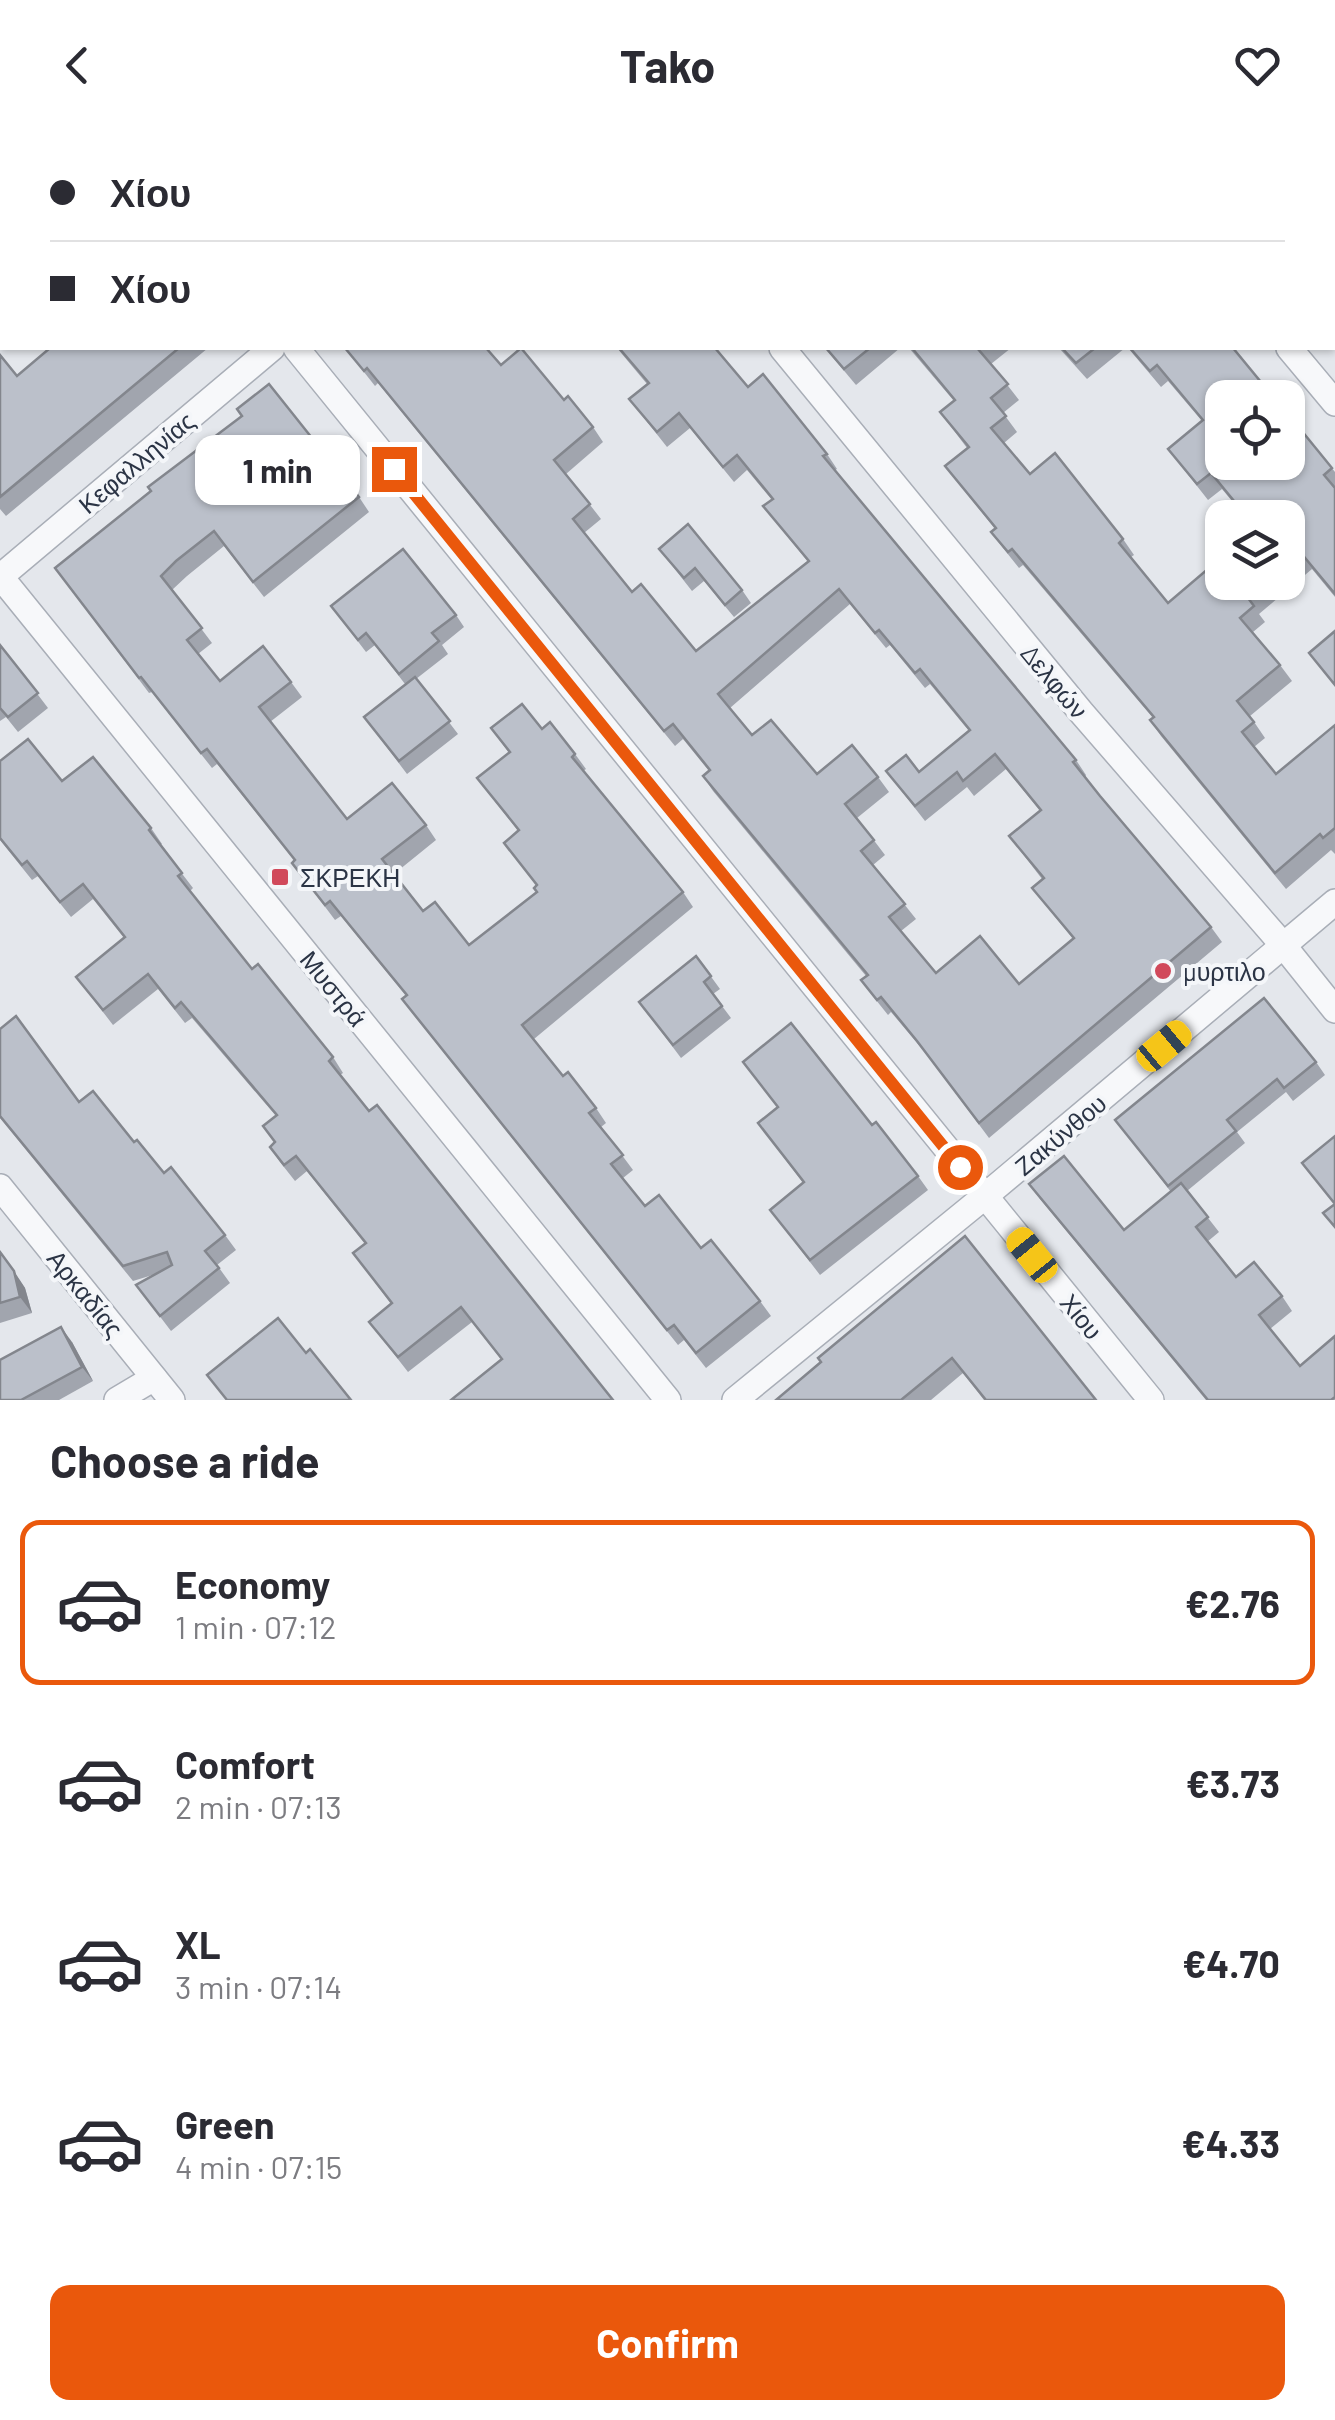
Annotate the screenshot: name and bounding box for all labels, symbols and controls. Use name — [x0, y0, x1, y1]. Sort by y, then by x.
icon: back — [50, 38, 105, 93]
text: Tako — [620, 38, 715, 92]
icon: heart — [1230, 38, 1285, 93]
text: Χίου — [110, 169, 191, 215]
text: Χίου — [110, 265, 191, 311]
map controls — [1205, 380, 1305, 600]
button: locate — [1205, 380, 1305, 480]
street label: Κεφαλληνίας — [72, 405, 200, 519]
callout: 1 min — [194, 434, 359, 504]
route end — [372, 447, 417, 492]
text: 1 min — [242, 451, 313, 489]
button: layers — [1205, 500, 1305, 600]
street label: Δελφών — [1015, 638, 1095, 724]
place label: ΣΚΡΕΚΗ — [300, 862, 400, 892]
marker: ΣΚΡΕΚΗ — [269, 866, 291, 888]
street label: Μυστρά — [295, 944, 373, 1032]
place label: μυρτιλο — [1183, 956, 1266, 986]
marker: μυρτιλο — [1152, 960, 1174, 982]
car — [1131, 1015, 1197, 1077]
street label: Ζακύνθου — [1008, 1087, 1112, 1181]
route start — [938, 1145, 983, 1190]
car — [1001, 1222, 1063, 1288]
street label: Αρκαδίας — [42, 1243, 130, 1343]
street label: Χίου — [1055, 1287, 1109, 1345]
text: Choose a ride — [50, 1433, 320, 1487]
icon: car — [55, 1558, 145, 1648]
text: Economy — [175, 1561, 330, 1607]
text: €2.76 — [1185, 1580, 1280, 1626]
text: 1 min · 07:12 — [175, 1607, 336, 1645]
icon: car — [55, 1738, 145, 1828]
text: Comfort — [175, 1741, 315, 1787]
text: €3.73 — [1186, 1760, 1280, 1806]
text: 2 min · 07:13 — [175, 1787, 342, 1825]
icon: car — [55, 1918, 145, 2008]
text: XL — [175, 1921, 221, 1967]
text: €4.70 — [1182, 1940, 1280, 1986]
text: 3 min · 07:14 — [175, 1967, 342, 2005]
icon: car — [55, 2098, 145, 2188]
text: Green — [175, 2101, 275, 2147]
text: €4.33 — [1182, 2120, 1280, 2166]
text: 4 min · 07:15 — [175, 2147, 342, 2185]
button: Confirm — [50, 2285, 1285, 2400]

